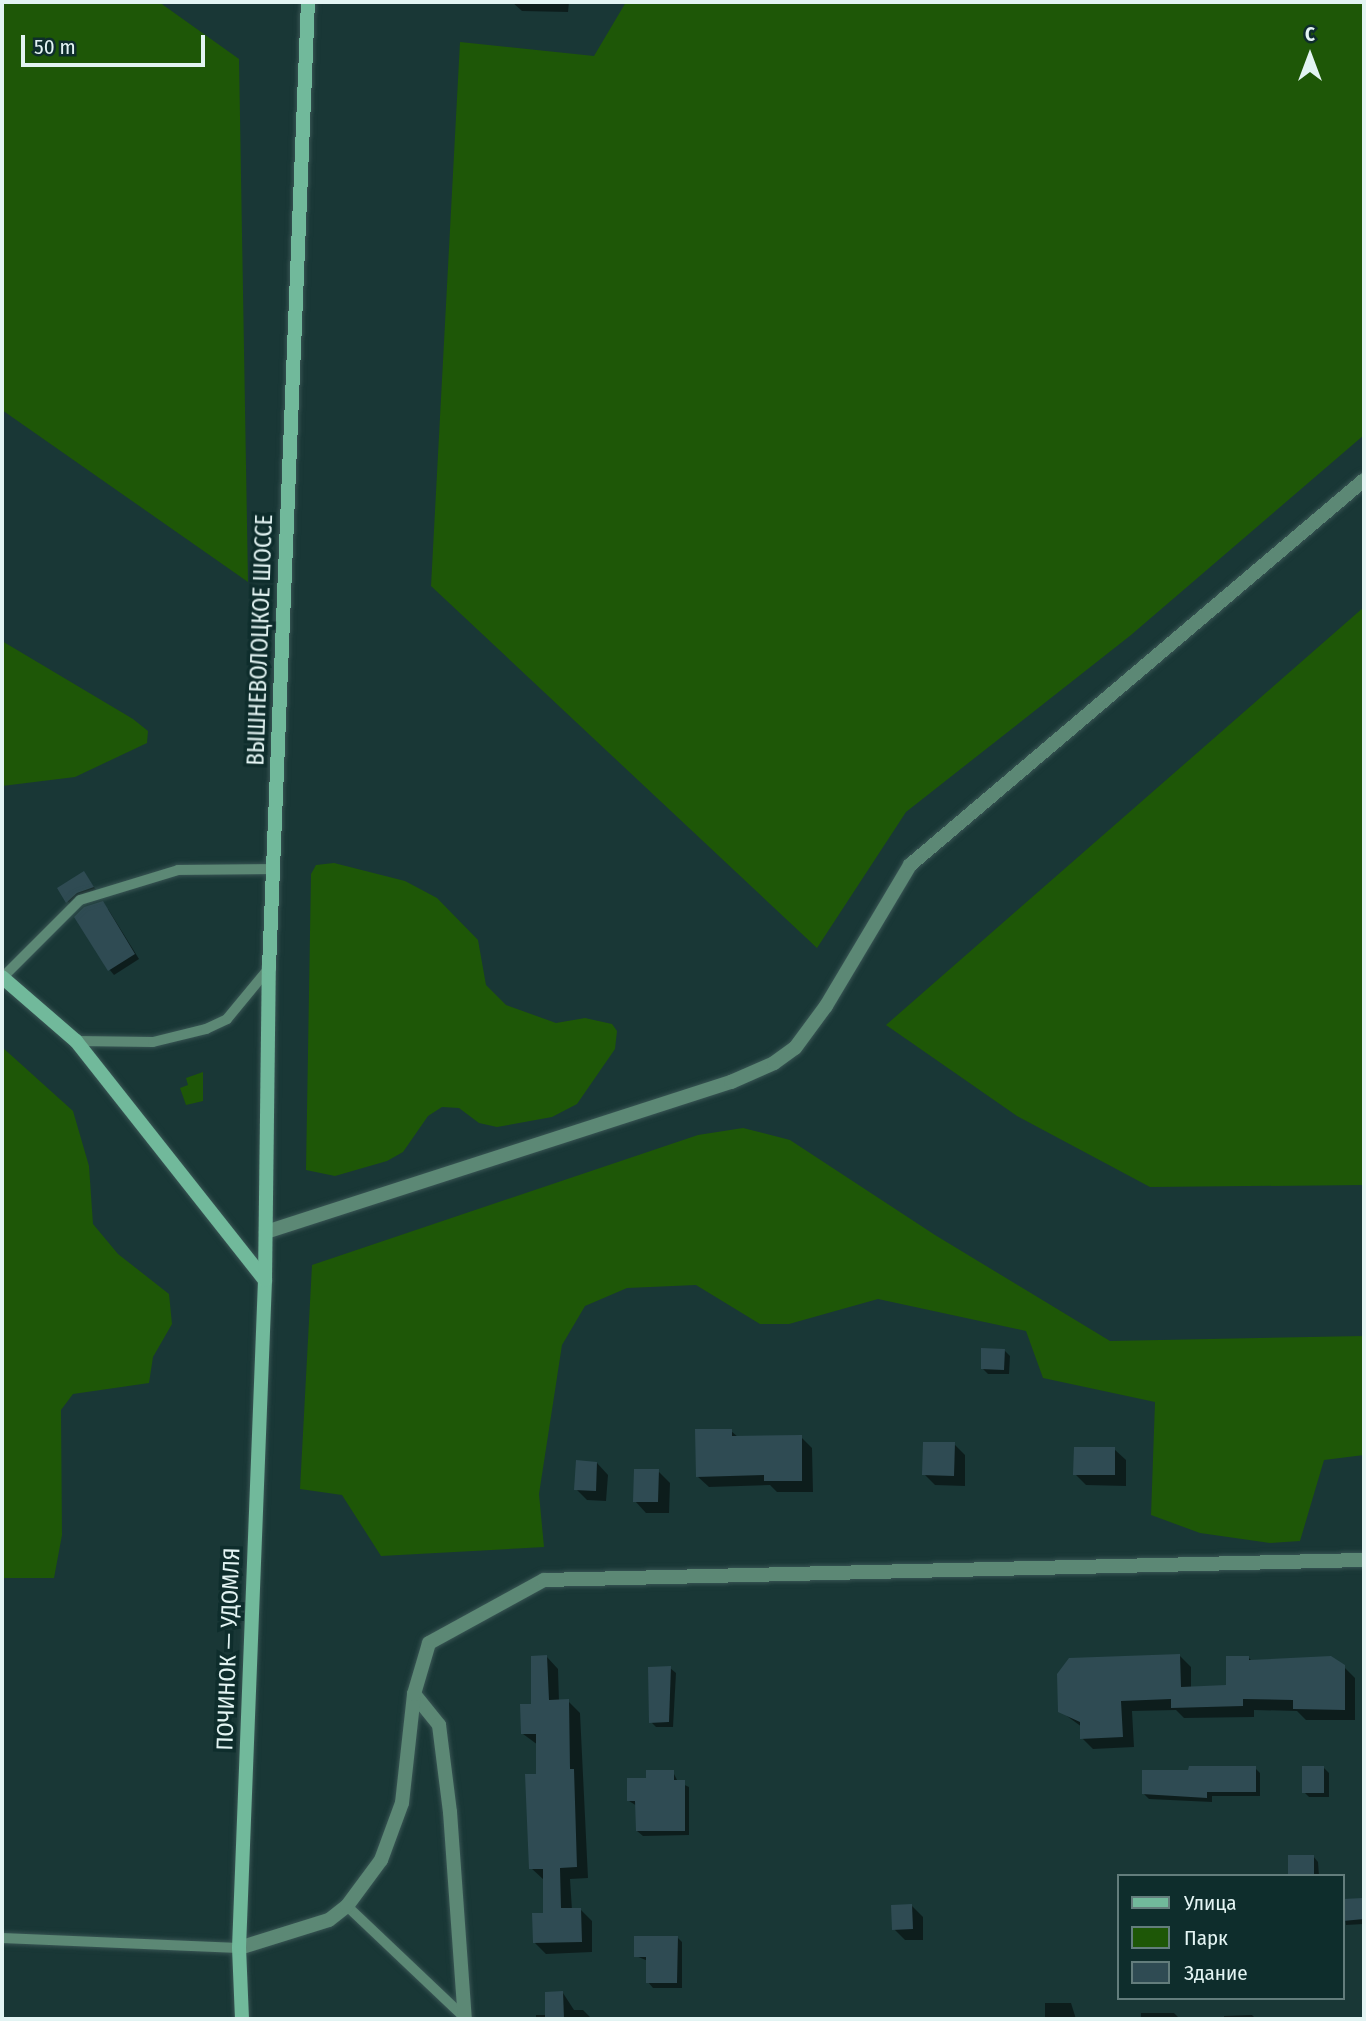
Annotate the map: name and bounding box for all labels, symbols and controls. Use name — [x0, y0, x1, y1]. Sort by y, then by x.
scale bar — [24, 21, 208, 65]
north arrow — [1275, 21, 1345, 91]
text: С — [1305, 23, 1315, 46]
text: 50 m — [34, 34, 76, 60]
street label: ВЫШНЕВОЛОЦКОЕ ШОССЕ — [242, 514, 278, 766]
street label: ПОЧИНОК — УДОМЛЯ — [211, 1547, 245, 1751]
legend — [1118, 1874, 1345, 2000]
text: Улица — [1184, 1890, 1237, 1916]
text: Парк — [1184, 1925, 1228, 1951]
text: Здание — [1184, 1960, 1248, 1986]

